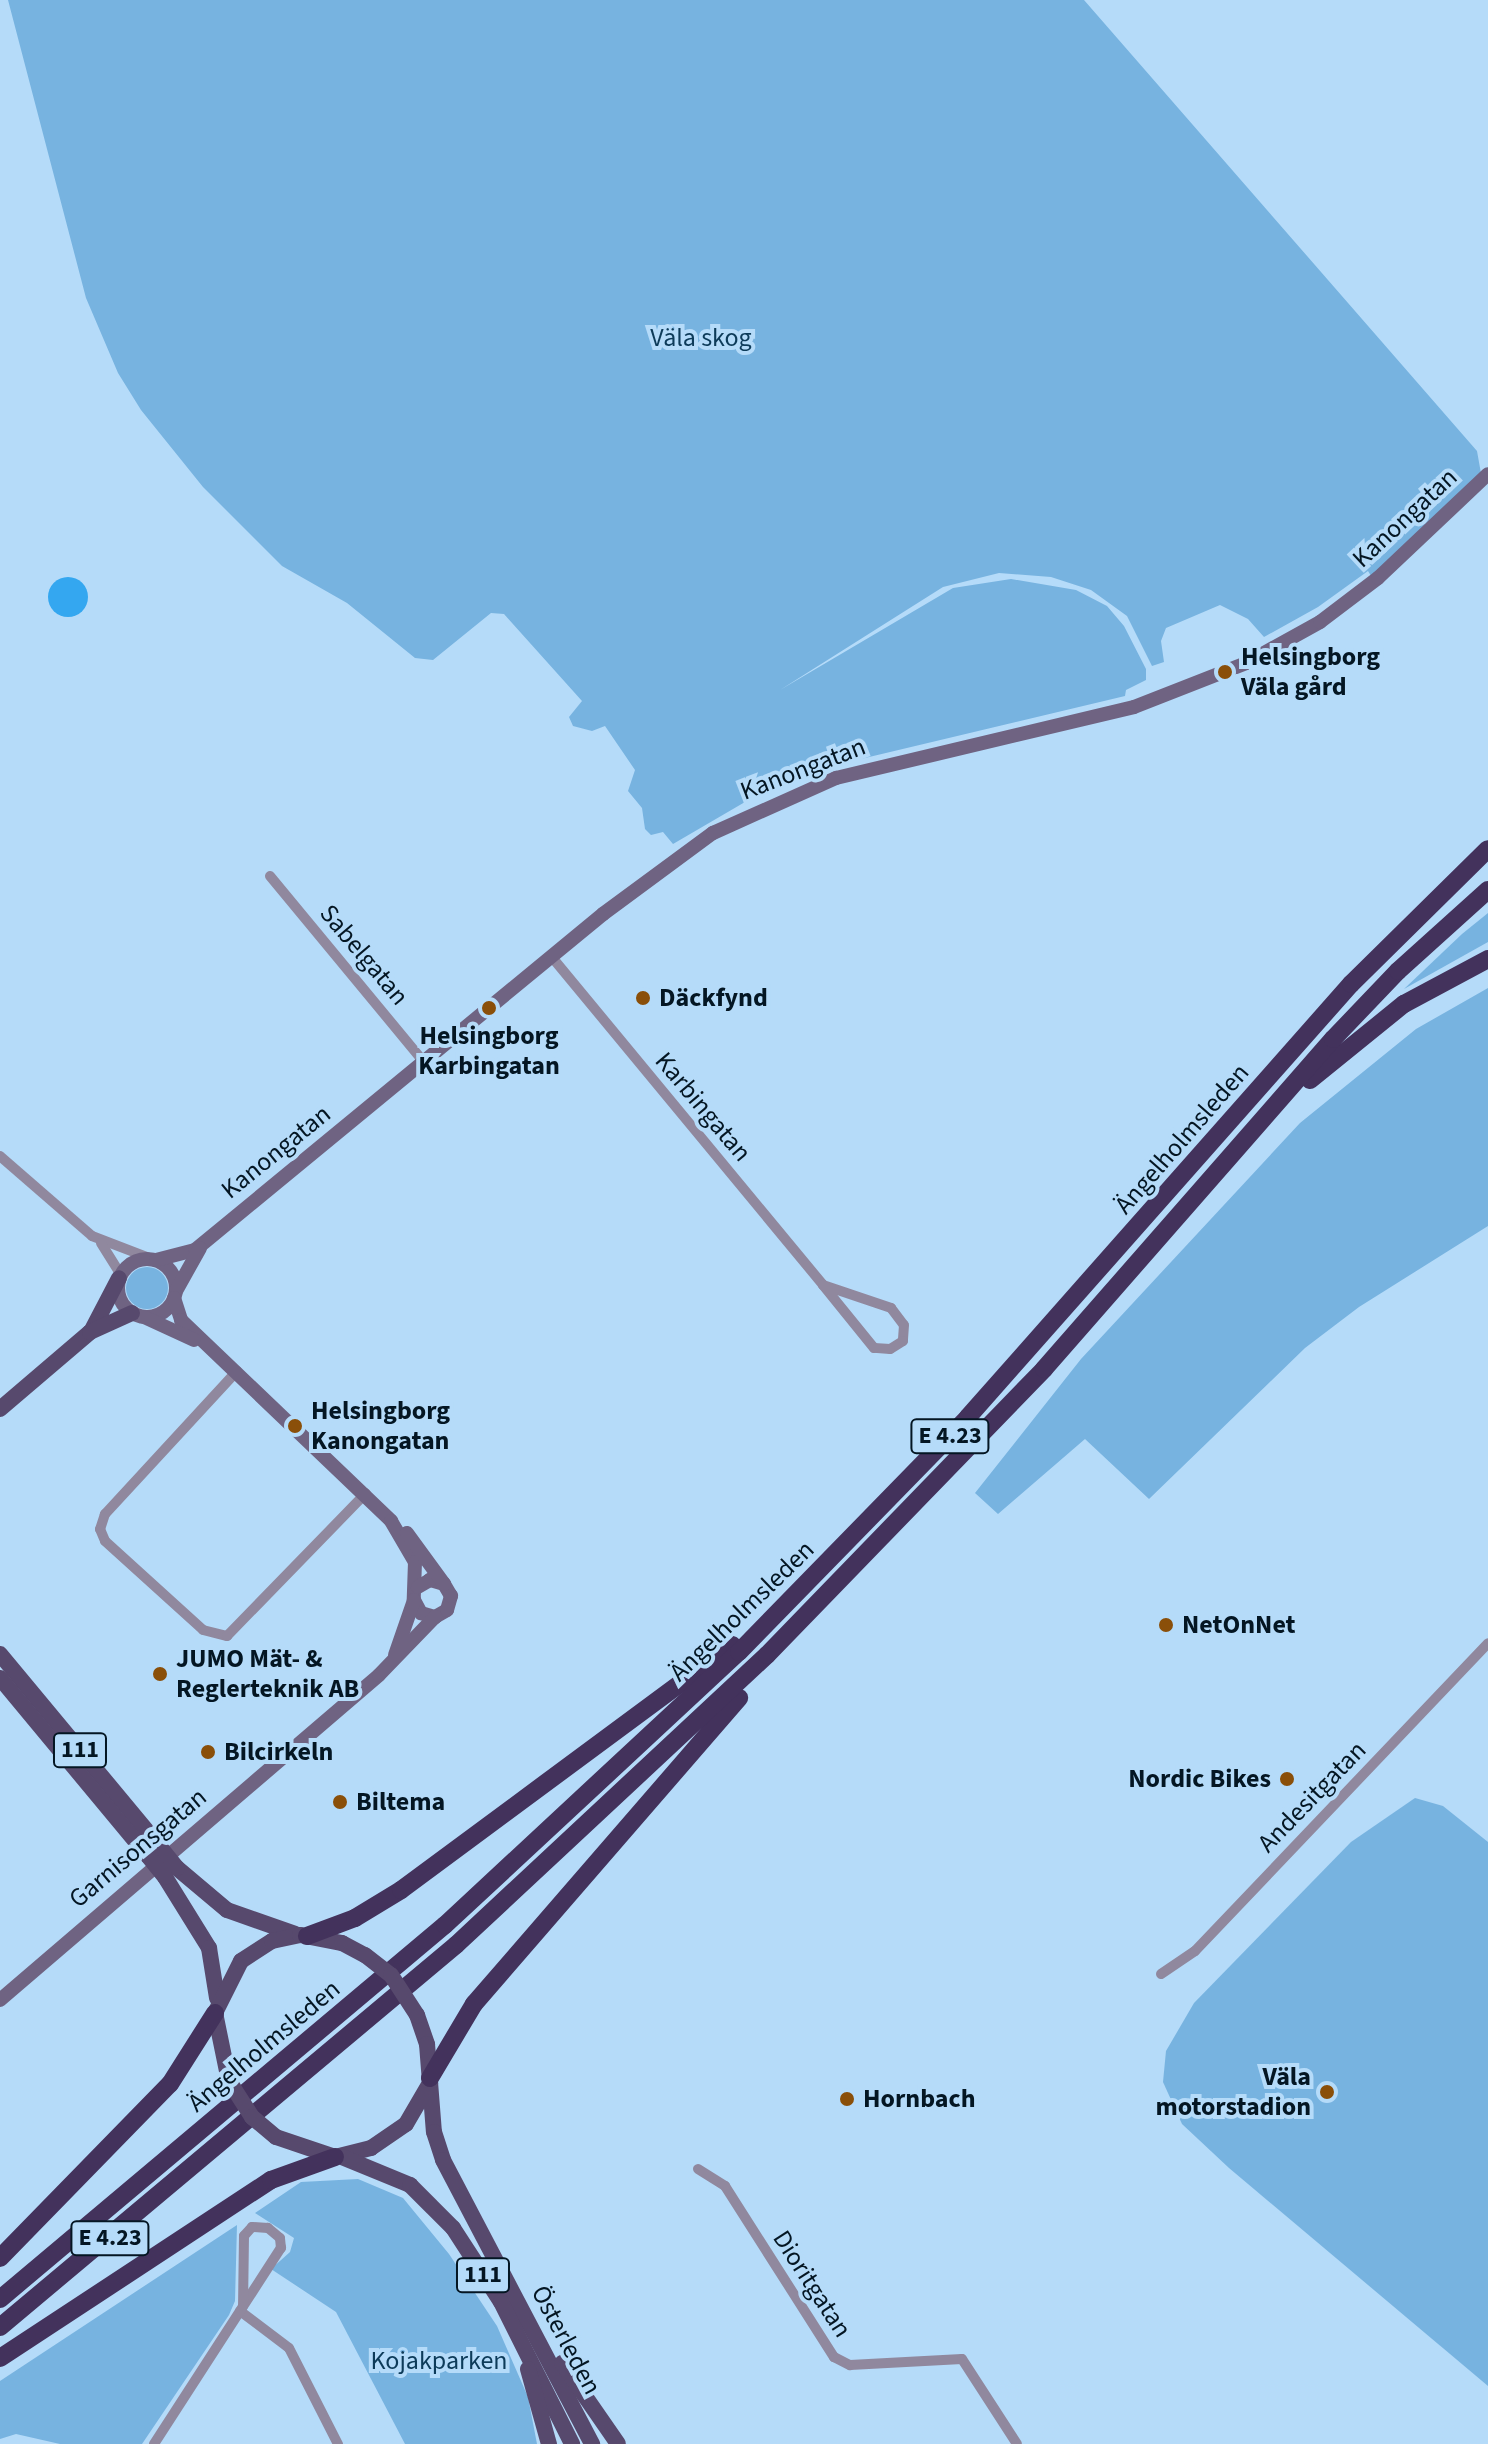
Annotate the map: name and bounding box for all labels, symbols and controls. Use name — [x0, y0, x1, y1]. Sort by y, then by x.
park label: Väla skog — [650, 322, 752, 354]
street label: Kanongatan — [1346, 462, 1464, 574]
place label: Helsingborg Väla gård — [1241, 641, 1380, 702]
marker: Helsingborg Väla gård — [1216, 663, 1234, 681]
street label: Kanongatan — [736, 731, 870, 807]
street label: Sabelgatan — [313, 898, 415, 1012]
place label: Däckfynd — [659, 982, 768, 1014]
marker: Däckfynd — [634, 989, 652, 1007]
marker: Helsingborg Karbingatan — [480, 999, 498, 1017]
place label: Helsingborg Karbingatan — [418, 1020, 560, 1082]
street label: Karbingatan — [648, 1046, 758, 1168]
street label: Ängelholmsleden — [1108, 1057, 1256, 1221]
street label: Kanongatan — [215, 1098, 337, 1206]
place label: Helsingborg Kanongatan — [311, 1395, 450, 1456]
road number: E 4.23 — [910, 1416, 990, 1456]
marker: Helsingborg Kanongatan — [286, 1417, 304, 1435]
street label: Ängelholmsleden — [663, 1534, 821, 1688]
place label: NetOnNet — [1182, 1609, 1296, 1641]
marker: NetOnNet — [1157, 1616, 1175, 1634]
place label: JUMO Mät- & Reglerteknik AB — [176, 1643, 359, 1704]
marker: JUMO Mät- & Reglerteknik AB — [151, 1665, 169, 1683]
road number: 111 — [52, 1730, 108, 1770]
street label: Andesitgatan — [1251, 1735, 1373, 1859]
place label: Bilcirkeln — [224, 1736, 333, 1768]
marker: Bilcirkeln — [199, 1743, 217, 1761]
place label: Nordic Bikes — [1128, 1763, 1271, 1795]
marker: Nordic Bikes — [1278, 1770, 1296, 1788]
street label: Garnisonsgatan — [63, 1781, 213, 1915]
place label: Biltema — [356, 1786, 445, 1818]
marker: Biltema — [331, 1793, 349, 1811]
street label: Ängelholmsleden — [182, 1973, 346, 2119]
place label: Väla motorstadion — [1155, 2061, 1311, 2122]
place label: Hornbach — [863, 2083, 976, 2115]
marker: Väla motorstadion — [1318, 2083, 1336, 2101]
marker: Hornbach — [838, 2090, 856, 2108]
road number: E 4.23 — [70, 2218, 150, 2258]
street label: Dioritgatan — [766, 2225, 858, 2343]
road number: 111 — [455, 2255, 511, 2295]
street label: Österleden — [524, 2280, 608, 2400]
park label: Kojakparken — [370, 2345, 508, 2377]

